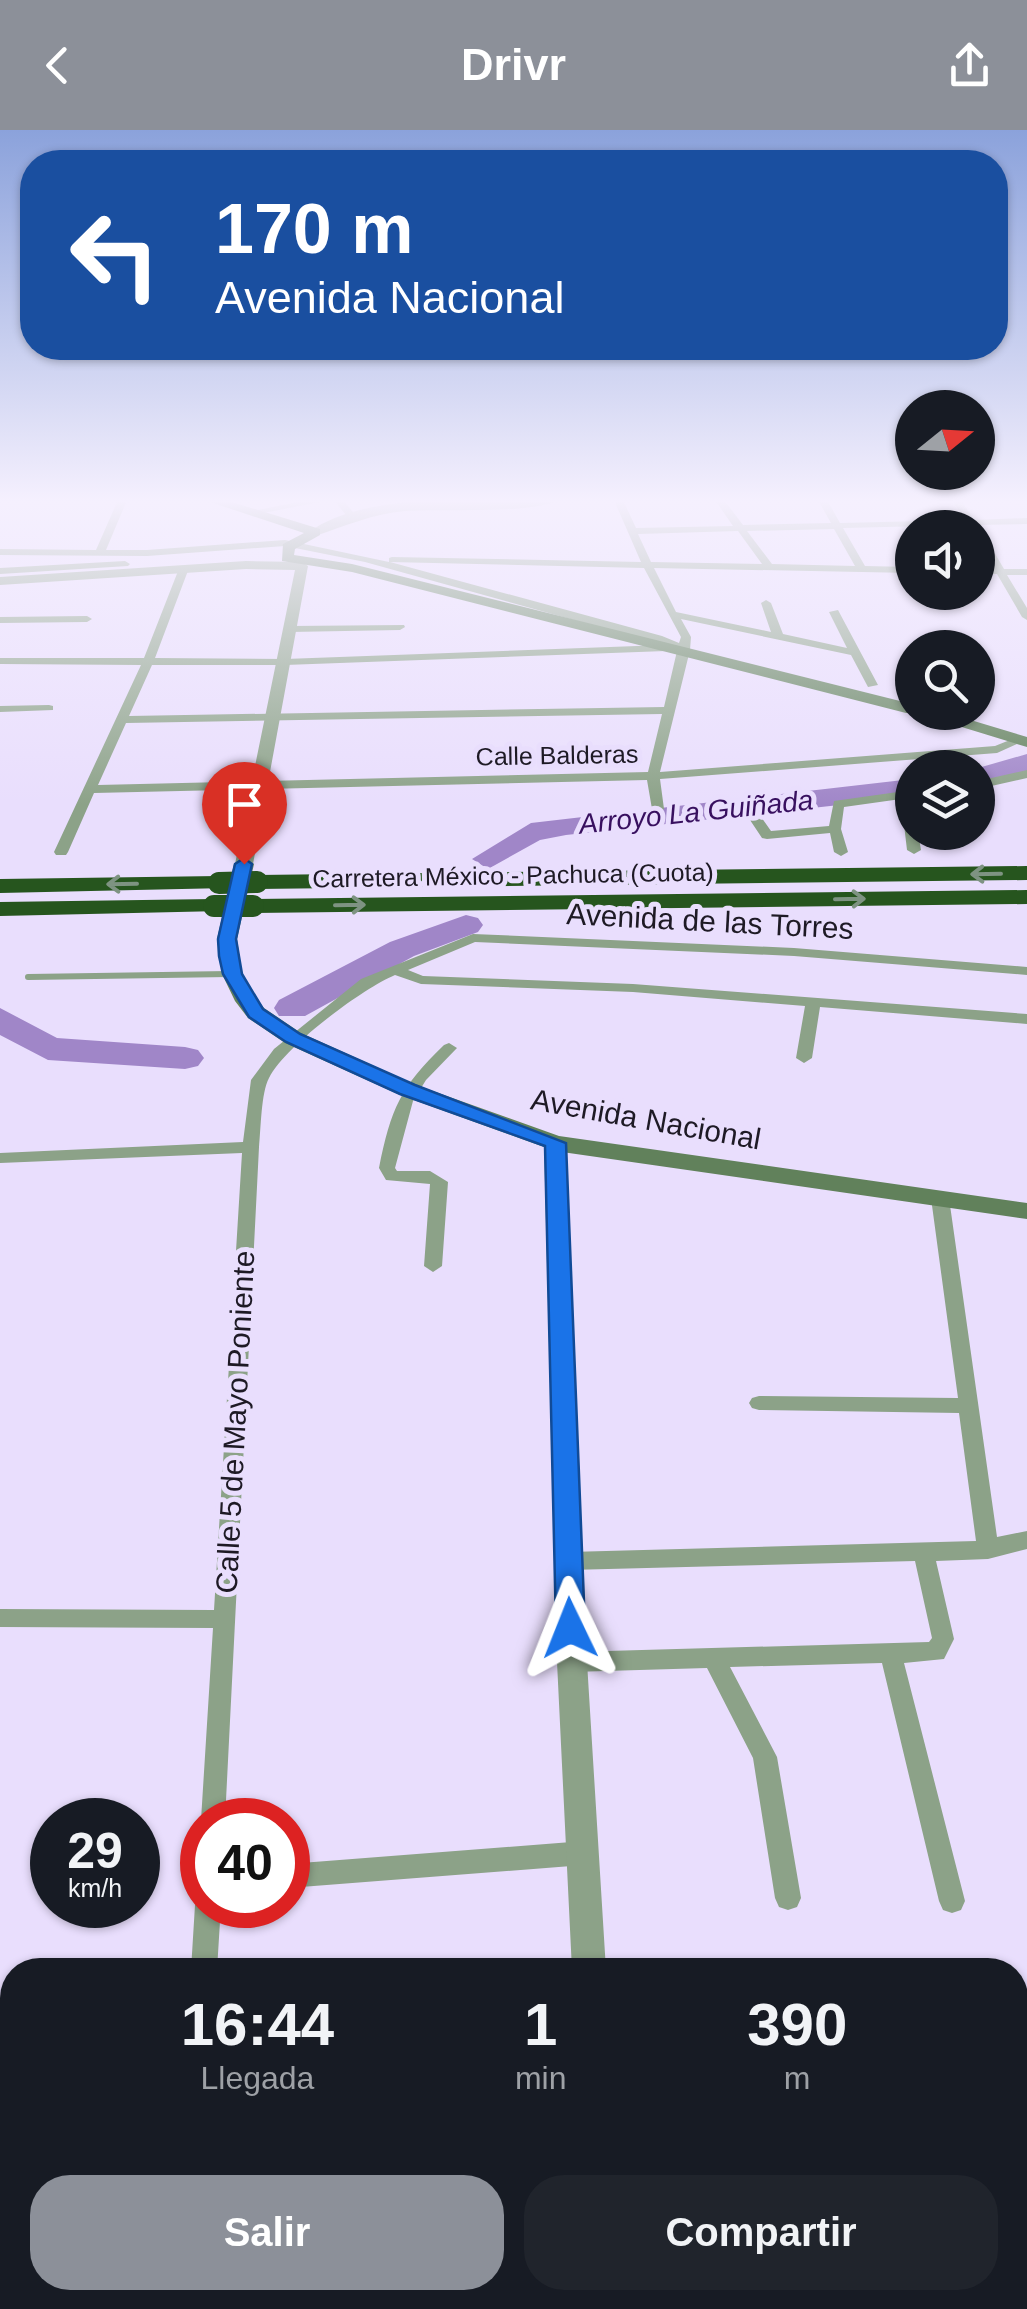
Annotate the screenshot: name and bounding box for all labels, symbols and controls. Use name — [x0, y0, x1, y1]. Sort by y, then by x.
icon: back — [30, 38, 85, 93]
icon: share — [942, 38, 997, 93]
text: Drivr — [461, 39, 566, 90]
icon: left — [50, 190, 180, 320]
text: 170 m — [215, 190, 413, 268]
text: Avenida Nacional — [215, 272, 564, 323]
north arrow — [895, 390, 995, 490]
map controls — [895, 390, 995, 850]
button: sound — [895, 510, 995, 610]
button: search — [895, 630, 995, 730]
street label: Calle Balderas — [475, 740, 639, 770]
button: layers — [895, 750, 995, 850]
pin — [202, 762, 287, 865]
icon: arrive — [217, 777, 272, 832]
water label: Arroyo La Guiñada — [576, 784, 814, 840]
street label: Carretera México - Pachuca (Cuota) — [312, 857, 714, 893]
one-way arrow — [971, 864, 1004, 884]
one-way arrow — [106, 874, 138, 894]
one-way arrow — [834, 890, 866, 908]
one-way arrow — [334, 896, 366, 914]
street label: Avenida de las Torres — [566, 897, 854, 945]
street label: Avenida Nacional — [528, 1083, 764, 1155]
street label: Calle 5 de Mayo Poniente — [210, 1250, 260, 1594]
position arrow — [518, 1576, 622, 1680]
speed limit sign: 40 — [180, 1798, 310, 1928]
text: 29 — [67, 1823, 123, 1879]
text: km/h — [68, 1874, 122, 1902]
text: 16:44 — [181, 1991, 334, 2058]
text: 1 — [524, 1991, 557, 2058]
text: 390 — [747, 1991, 847, 2058]
text: Llegada — [200, 2060, 314, 2096]
text: min — [515, 2060, 566, 2096]
text: m — [784, 2060, 811, 2096]
button: Salir — [30, 2175, 504, 2290]
button: Compartir — [524, 2175, 998, 2290]

